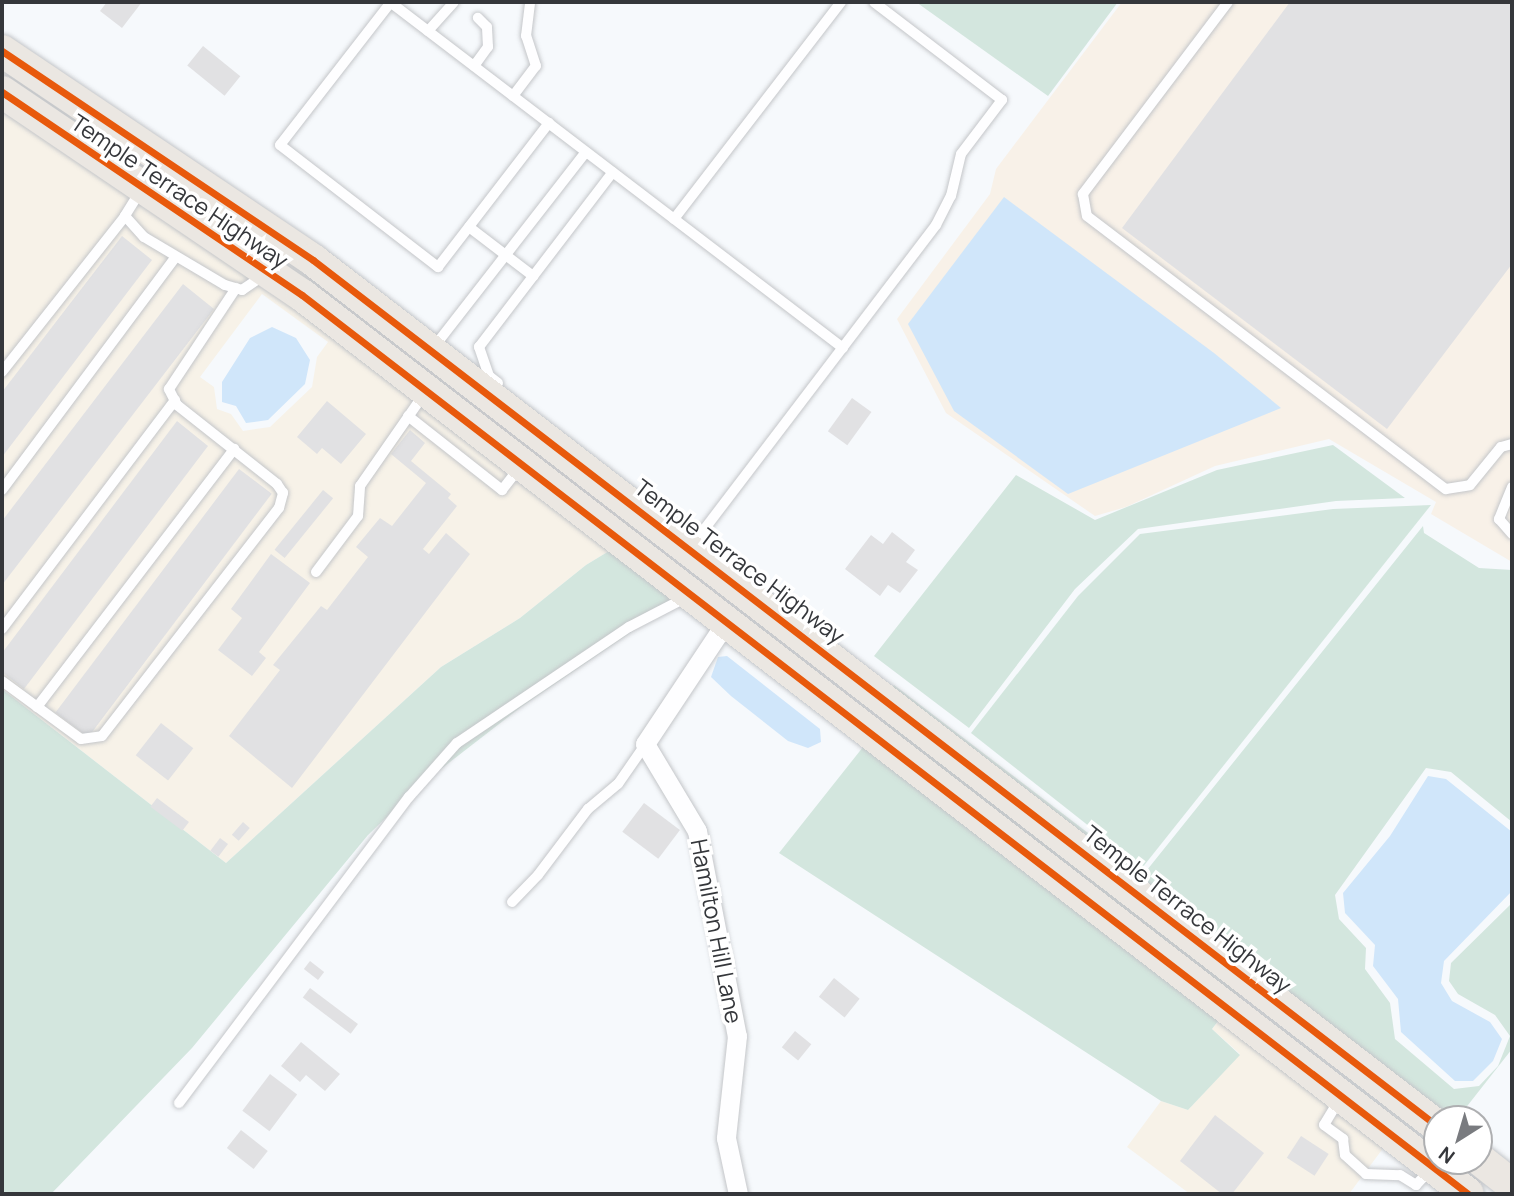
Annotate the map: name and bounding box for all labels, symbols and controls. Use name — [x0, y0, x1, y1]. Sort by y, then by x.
street label: Temple Terrace Highway — [66, 108, 294, 274]
street label: Temple Terrace Highway — [630, 473, 850, 649]
street label: Temple Terrace Highway — [1079, 819, 1297, 999]
street label: Hamilton Hill Lane — [686, 836, 748, 1026]
north arrow — [1423, 1105, 1493, 1175]
text: N — [1433, 1141, 1460, 1170]

